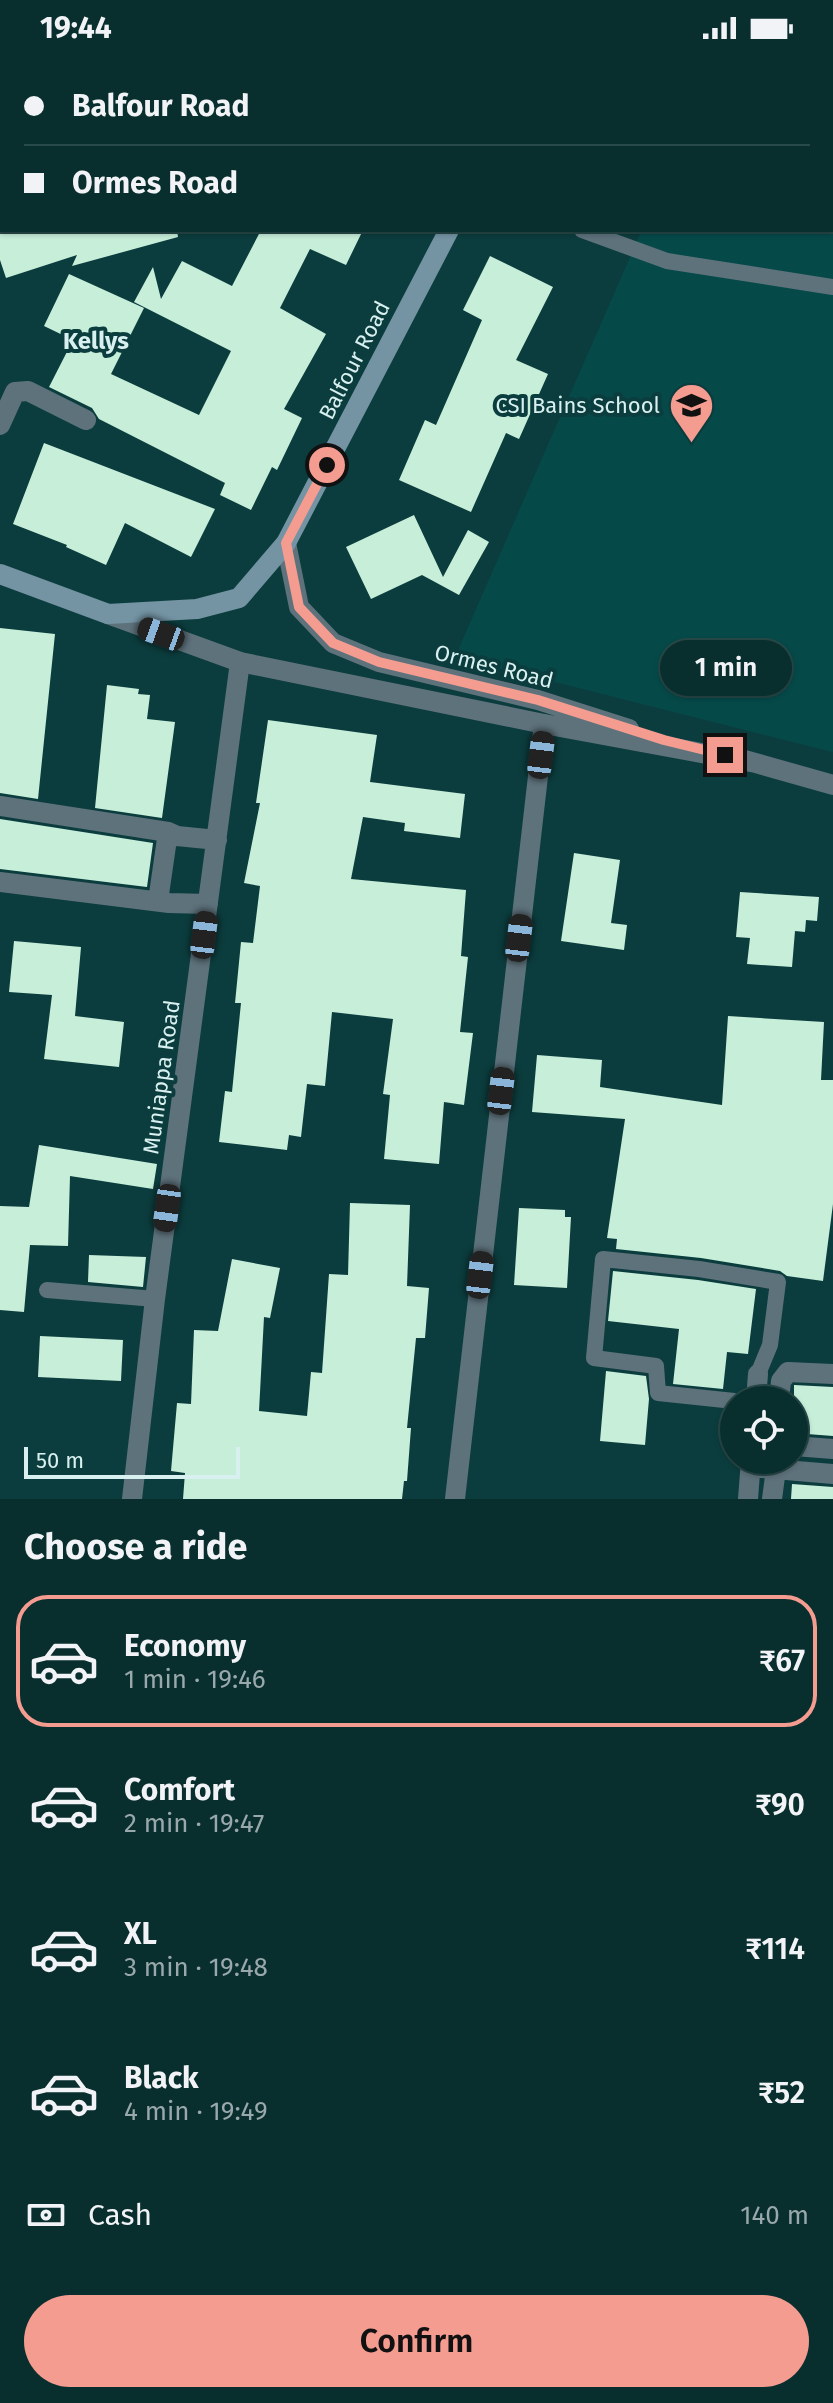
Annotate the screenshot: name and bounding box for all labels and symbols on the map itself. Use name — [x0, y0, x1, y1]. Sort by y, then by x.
street label: Balfour Road — [313, 296, 396, 424]
district label: Kellys — [63, 327, 129, 355]
school or university icon: CSI Bains School — [667, 381, 715, 444]
place label: CSI Bains School — [496, 392, 660, 419]
route start — [309, 447, 345, 483]
car — [134, 615, 188, 653]
street label: Ormes Road — [432, 639, 556, 694]
callout: 1 min — [659, 639, 791, 695]
car — [526, 730, 556, 780]
route end — [707, 737, 743, 773]
car — [189, 910, 219, 960]
car — [504, 913, 534, 963]
street label: Muniappa Road — [137, 998, 186, 1156]
car — [486, 1066, 516, 1116]
car — [152, 1183, 182, 1233]
car — [465, 1250, 495, 1300]
scale bar — [24, 1443, 240, 1479]

